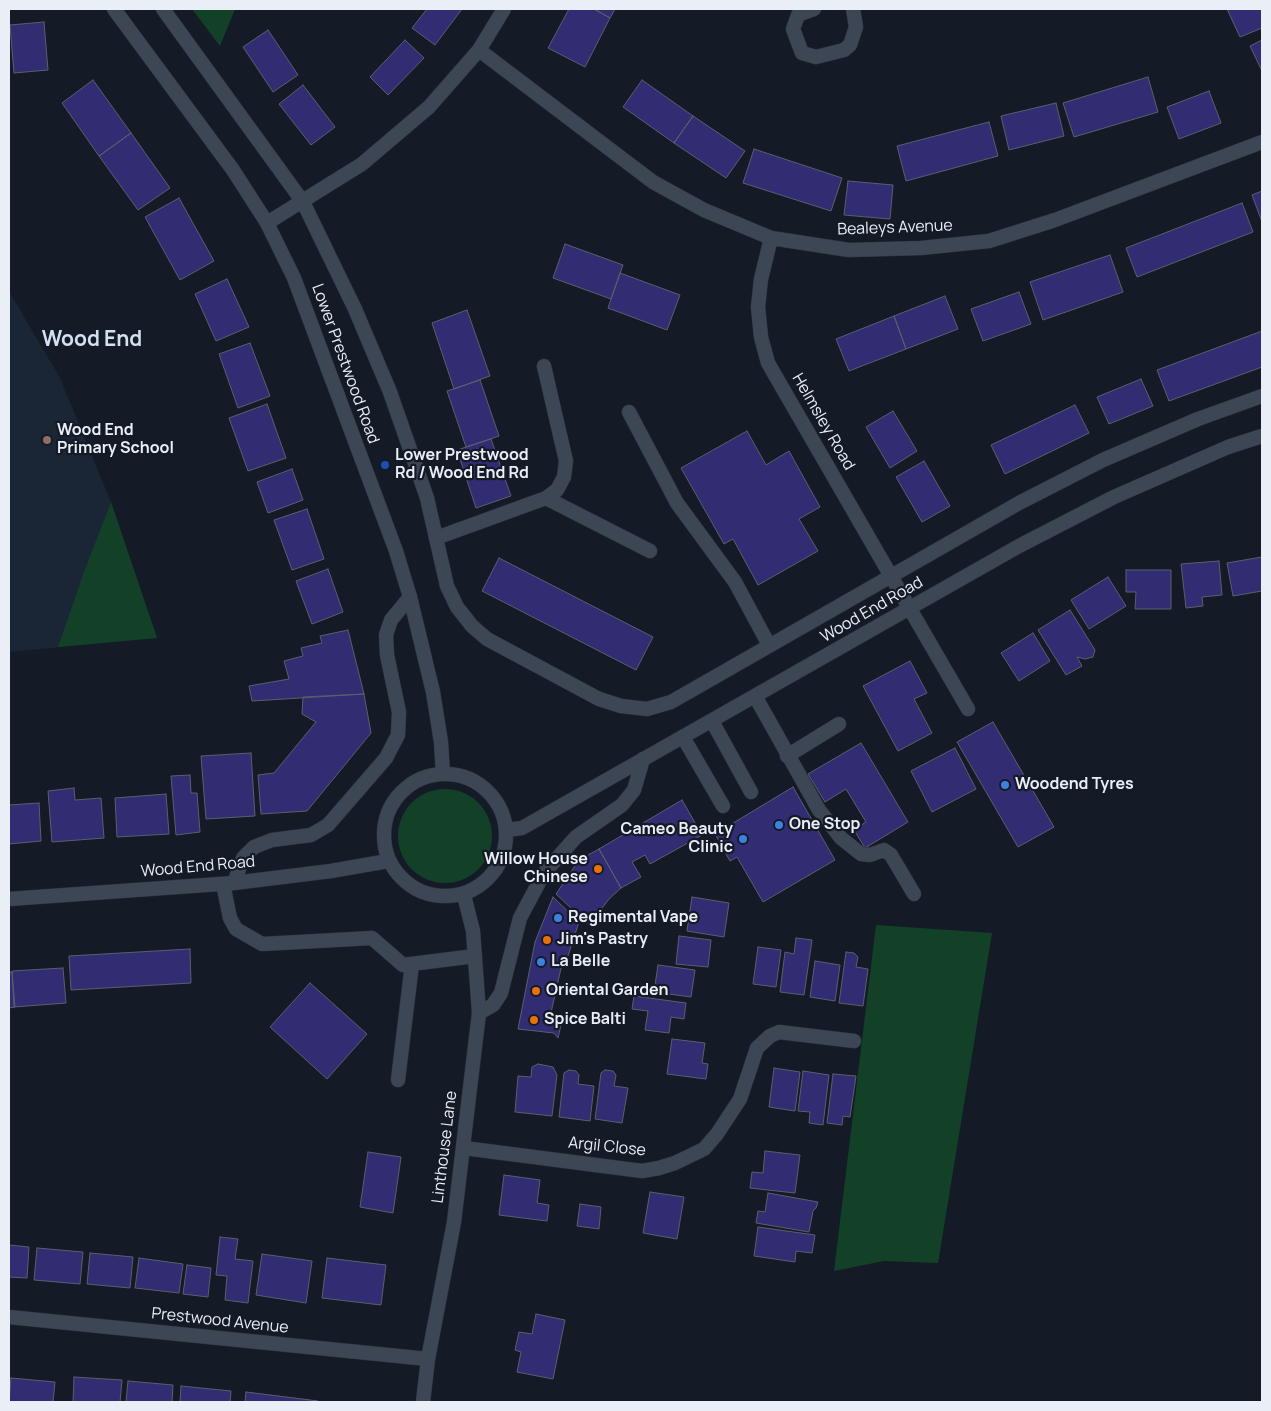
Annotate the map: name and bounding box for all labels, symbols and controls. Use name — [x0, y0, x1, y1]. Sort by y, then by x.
street label: Bealeys Avenue — [837, 216, 953, 240]
street label: Lower Prestwood Road — [307, 282, 383, 446]
district label: Wood End — [42, 327, 142, 353]
street label: Helmsley Road — [788, 370, 858, 474]
place label: Wood End Primary School — [57, 421, 174, 459]
marker: Wood End Primary School — [41, 434, 53, 446]
place label: Lower Prestwood Rd / Wood End Rd — [395, 446, 529, 484]
marker: Lower Prestwood Rd / Wood End Rd — [379, 459, 391, 471]
street label: Wood End Road — [817, 573, 927, 647]
place label: Woodend Tyres — [1015, 775, 1134, 795]
marker: Woodend Tyres — [999, 779, 1011, 791]
place label: One Stop — [789, 815, 860, 835]
marker: One Stop — [773, 819, 785, 831]
place label: Cameo Beauty Clinic — [621, 820, 733, 858]
marker: Cameo Beauty Clinic — [737, 833, 749, 845]
place label: Willow House Chinese — [484, 850, 588, 888]
street label: Wood End Road — [140, 852, 256, 882]
marker: Willow House Chinese — [592, 863, 604, 875]
place label: Regimental Vape — [568, 908, 698, 928]
marker: Regimental Vape — [552, 912, 564, 924]
place label: Jim's Pastry — [557, 930, 648, 950]
marker: Jim's Pastry — [541, 934, 553, 946]
place label: La Belle — [551, 952, 610, 972]
marker: La Belle — [535, 956, 547, 968]
place label: Oriental Garden — [546, 981, 669, 1001]
marker: Oriental Garden — [530, 985, 542, 997]
place label: Spice Balti — [544, 1010, 626, 1030]
marker: Spice Balti — [528, 1014, 540, 1026]
street label: Linthouse Lane — [429, 1090, 461, 1204]
street label: Argil Close — [567, 1133, 647, 1161]
street label: Prestwood Avenue — [150, 1304, 290, 1338]

